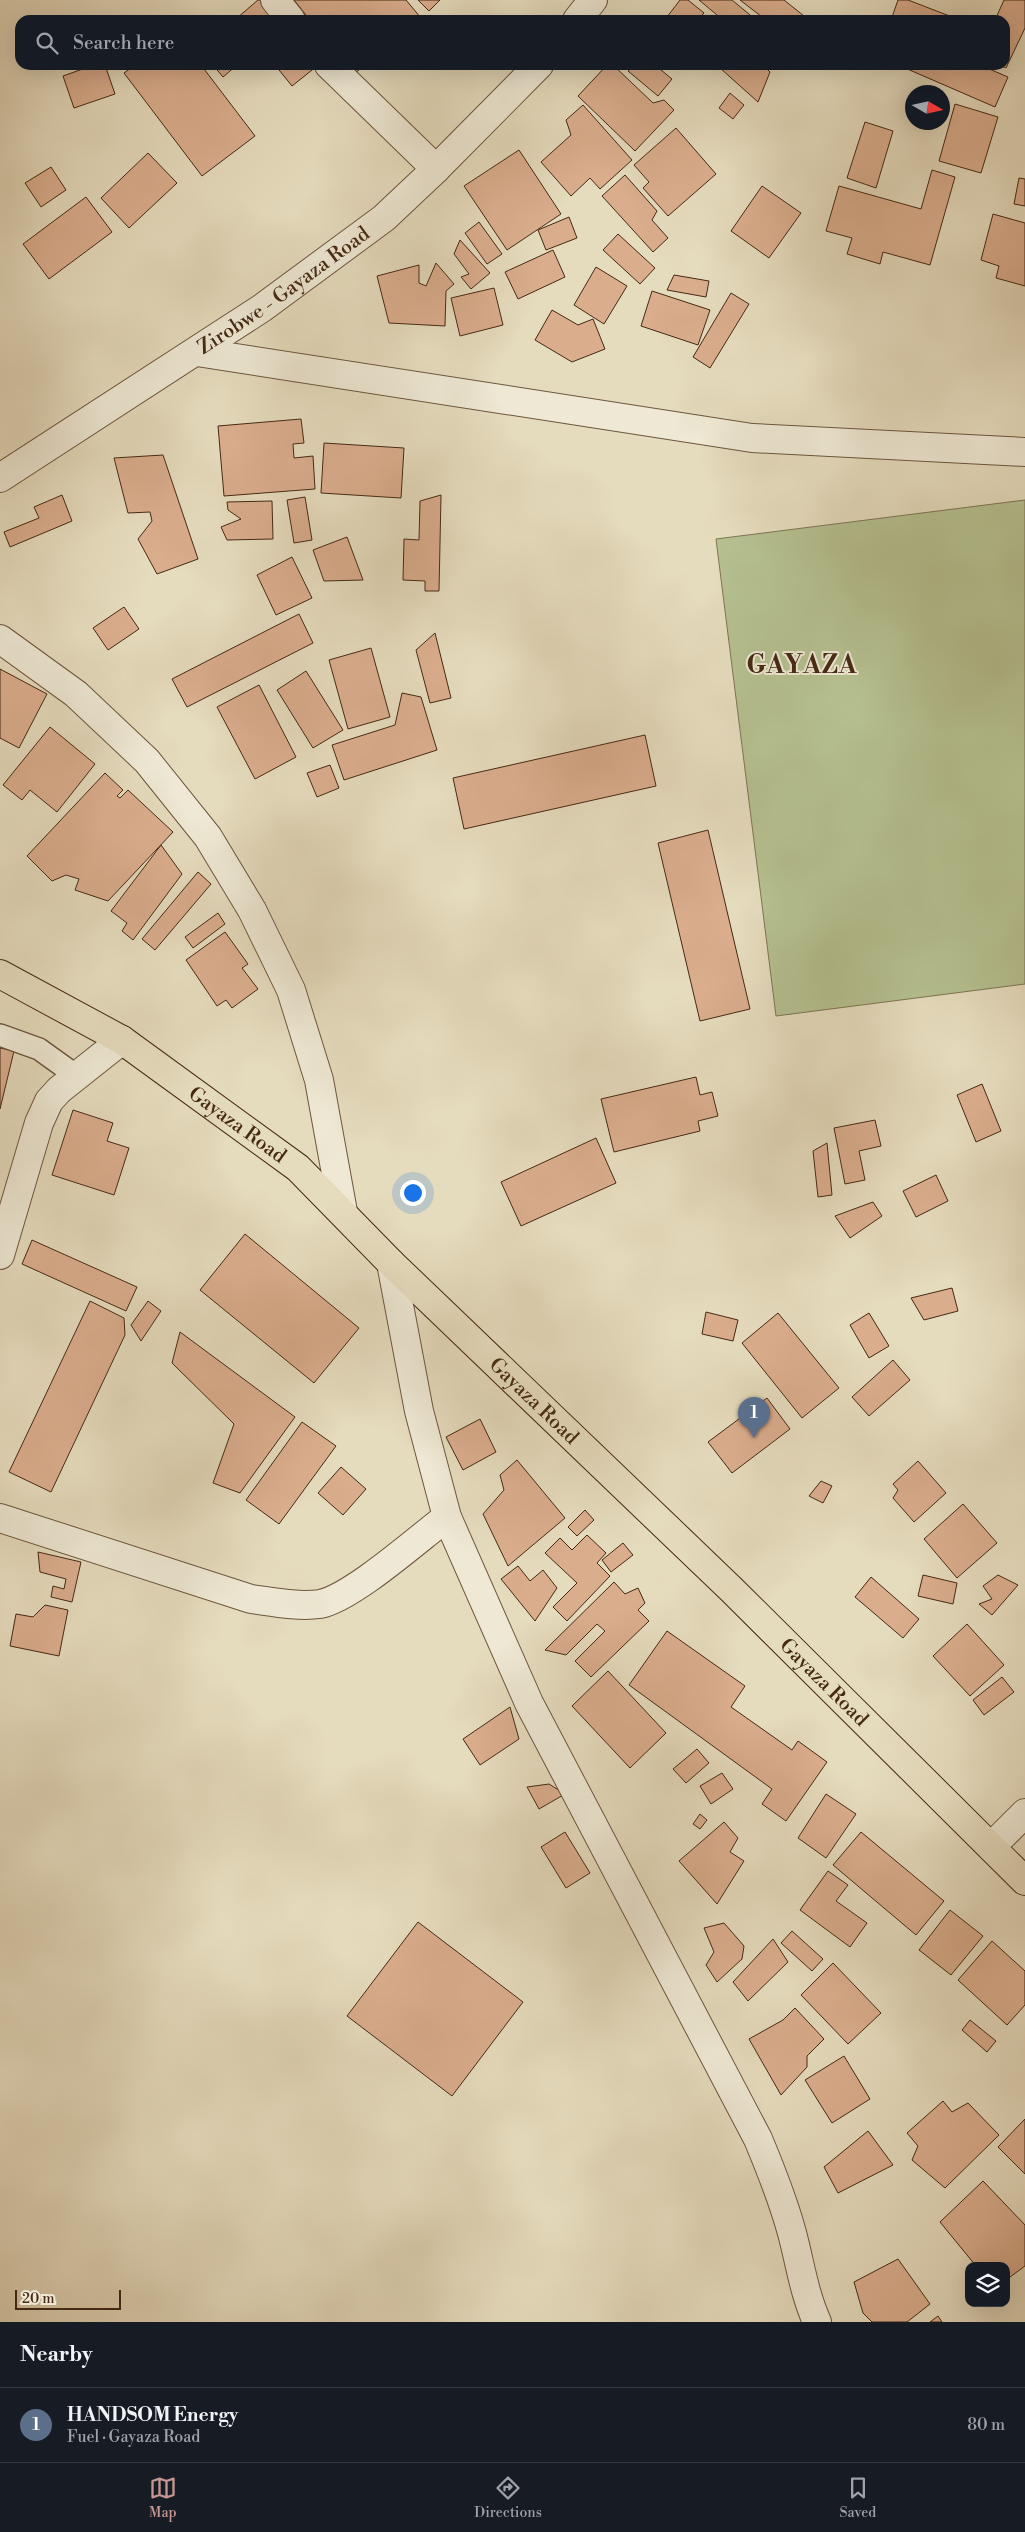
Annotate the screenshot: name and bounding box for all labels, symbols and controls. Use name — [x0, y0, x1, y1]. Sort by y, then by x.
search box — [15, 15, 1010, 70]
icon: search — [33, 29, 61, 57]
text: Search here — [73, 31, 174, 55]
north arrow — [905, 85, 950, 130]
street label: Zirobwe - Gayaza Road — [193, 221, 376, 361]
district label: GAYAZA — [747, 650, 857, 681]
street label: Gayaza Road — [183, 1082, 291, 1170]
your location — [400, 1180, 426, 1206]
street label: Gayaza Road — [483, 1353, 584, 1451]
pin: 1 — [738, 1397, 770, 1438]
street label: Gayaza Road — [774, 1634, 873, 1733]
map controls — [965, 2262, 1010, 2307]
button: layers — [965, 2262, 1010, 2307]
scale bar — [15, 2287, 121, 2310]
text: 20 m — [22, 2290, 54, 2308]
text: Nearby — [20, 2342, 93, 2368]
text: HANDSOM Energy — [67, 2403, 238, 2427]
text: 1 — [32, 2415, 40, 2435]
text: 80 m — [967, 2415, 1005, 2435]
text: Fuel · Gayaza Road — [67, 2427, 200, 2447]
tab: Map — [149, 2474, 177, 2522]
tab: Directions — [474, 2474, 542, 2522]
tab: Saved — [839, 2474, 876, 2522]

